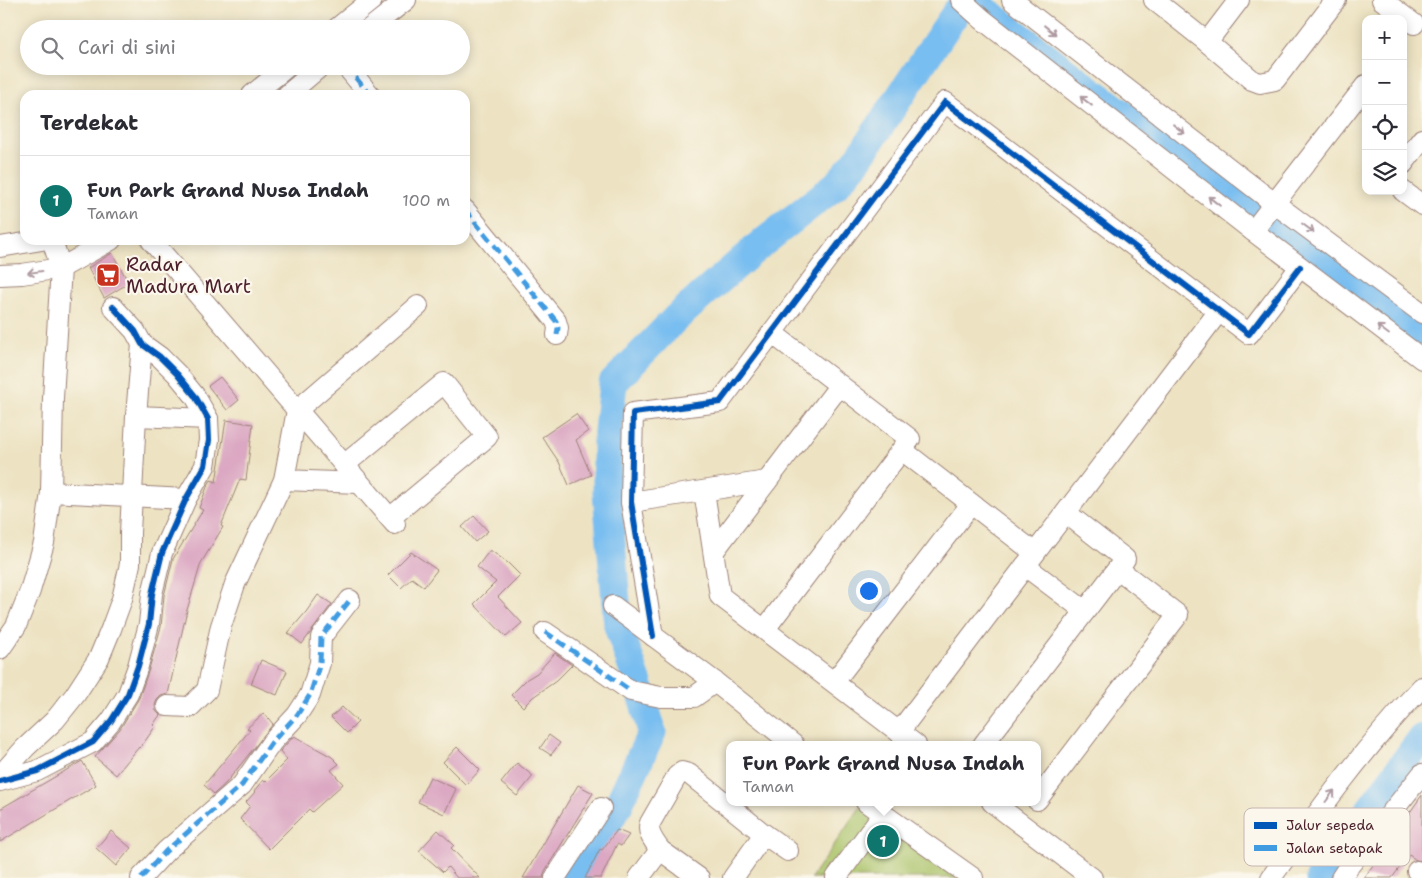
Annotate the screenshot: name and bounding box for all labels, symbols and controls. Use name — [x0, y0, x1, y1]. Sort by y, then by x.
map controls — [1362, 15, 1407, 195]
button: + — [1362, 15, 1407, 60]
search box — [20, 20, 470, 75]
one-way arrow — [1043, 25, 1057, 35]
icon: search — [38, 34, 66, 62]
text: Cari di sini — [78, 35, 176, 60]
button: − — [1362, 60, 1407, 105]
one-way arrow — [1080, 95, 1093, 106]
button: locate — [1362, 105, 1407, 150]
text: Terdekat — [40, 109, 138, 137]
one-way arrow — [1172, 124, 1185, 135]
button: layers — [1362, 150, 1407, 195]
text: Fun Park Grand Nusa Indah — [87, 178, 369, 203]
text: 1 — [52, 190, 60, 211]
text: 100 m — [402, 190, 450, 211]
one-way arrow — [1208, 195, 1221, 206]
text: Taman — [87, 203, 138, 224]
one-way arrow — [1301, 223, 1315, 233]
place label: Radar Madura Mart — [126, 252, 251, 299]
supermarket icon: Radar Madura Mart — [95, 262, 121, 288]
one-way arrow — [27, 267, 43, 277]
one-way arrow — [1377, 324, 1390, 335]
your location — [856, 578, 882, 604]
popup — [726, 741, 1041, 806]
text: Fun Park Grand Nusa Indah — [743, 751, 1024, 776]
text: Taman — [743, 776, 794, 797]
one-way arrow — [1325, 789, 1335, 803]
legend — [1244, 808, 1410, 866]
text: Jalur sepeda — [1286, 816, 1374, 834]
pin: 1 — [867, 822, 899, 860]
text: Jalan setapak — [1286, 839, 1383, 857]

